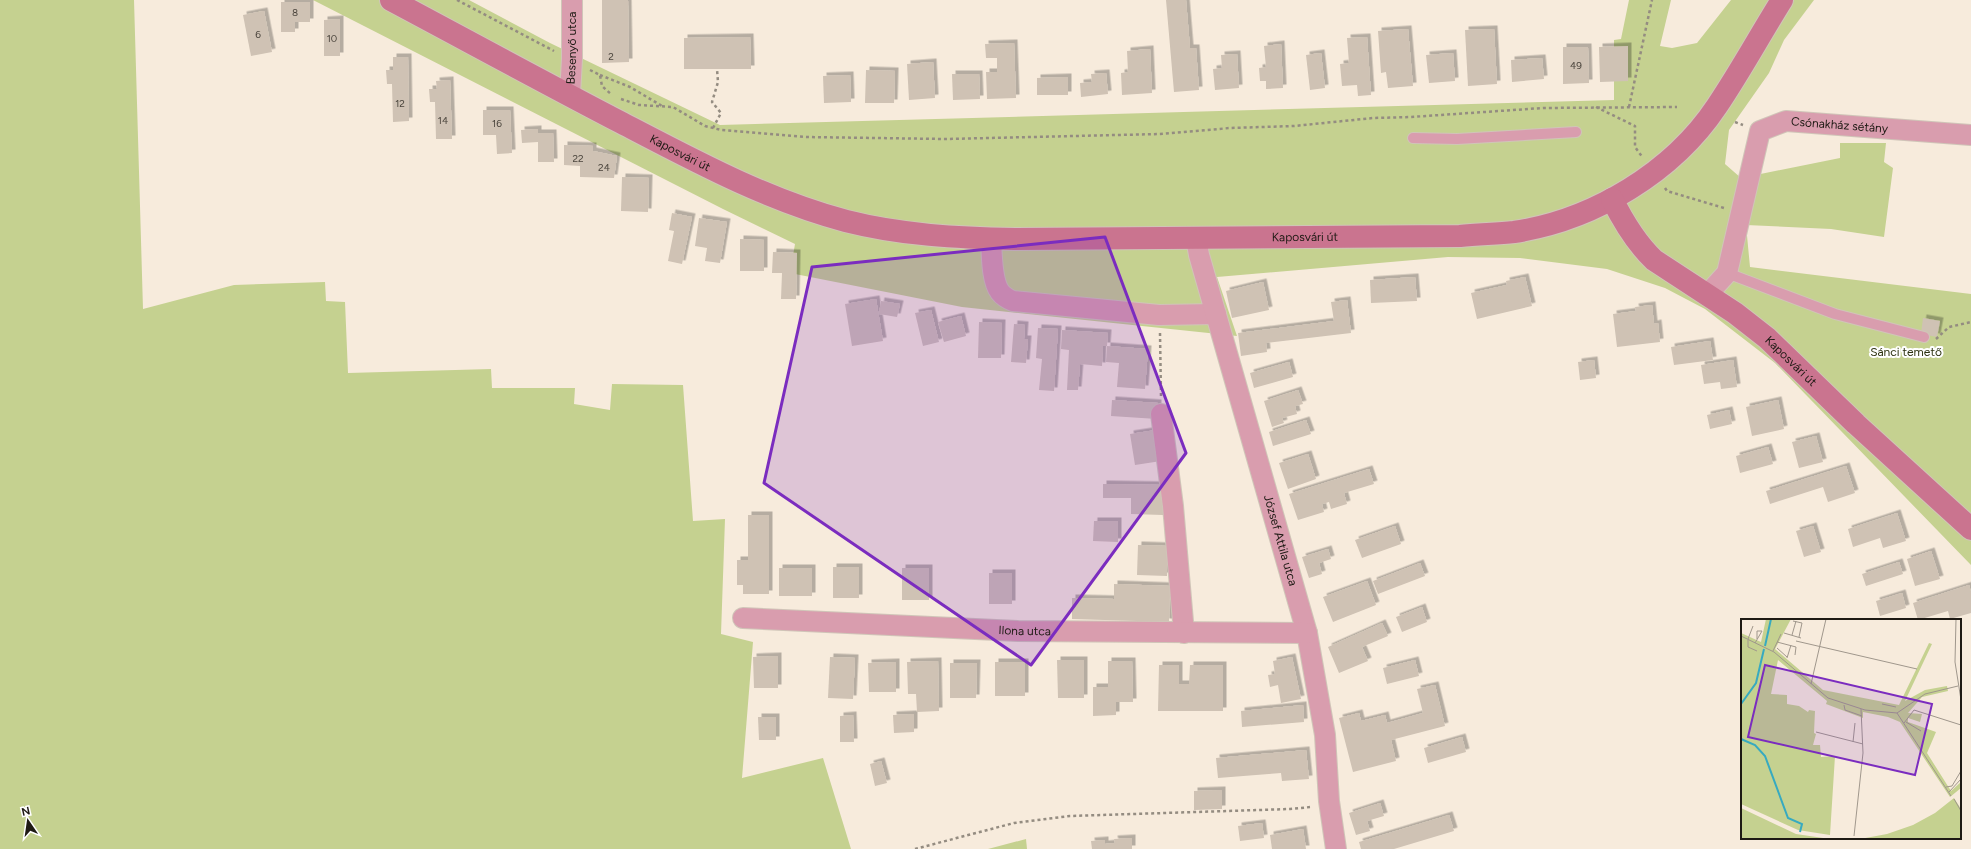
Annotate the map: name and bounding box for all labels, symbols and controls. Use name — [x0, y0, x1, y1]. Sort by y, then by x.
house number: 8 — [292, 6, 298, 19]
street label: Besenyő utca — [564, 12, 579, 85]
house number: 6 — [255, 28, 261, 41]
house number: 10 — [327, 32, 337, 45]
house number: 2 — [608, 50, 614, 63]
house number: 49 — [1570, 59, 1582, 72]
house number: 12 — [395, 97, 405, 110]
house number: 14 — [438, 114, 448, 127]
street label: Csónakház sétány — [1790, 114, 1889, 136]
house number: 16 — [492, 117, 502, 130]
street label: Kaposvári út — [647, 132, 713, 174]
house number: 22 — [572, 152, 584, 165]
house number: 24 — [598, 161, 610, 174]
street label: Kaposvári út — [1272, 230, 1339, 244]
street label: Kaposvári út — [1762, 333, 1820, 389]
park label: Sánci temető — [1870, 345, 1942, 359]
street label: József Attila utca — [1261, 493, 1300, 588]
inset map — [1741, 619, 1961, 839]
street label: Ilona utca — [998, 623, 1051, 638]
north arrow — [8, 801, 48, 841]
text: N — [20, 804, 31, 819]

